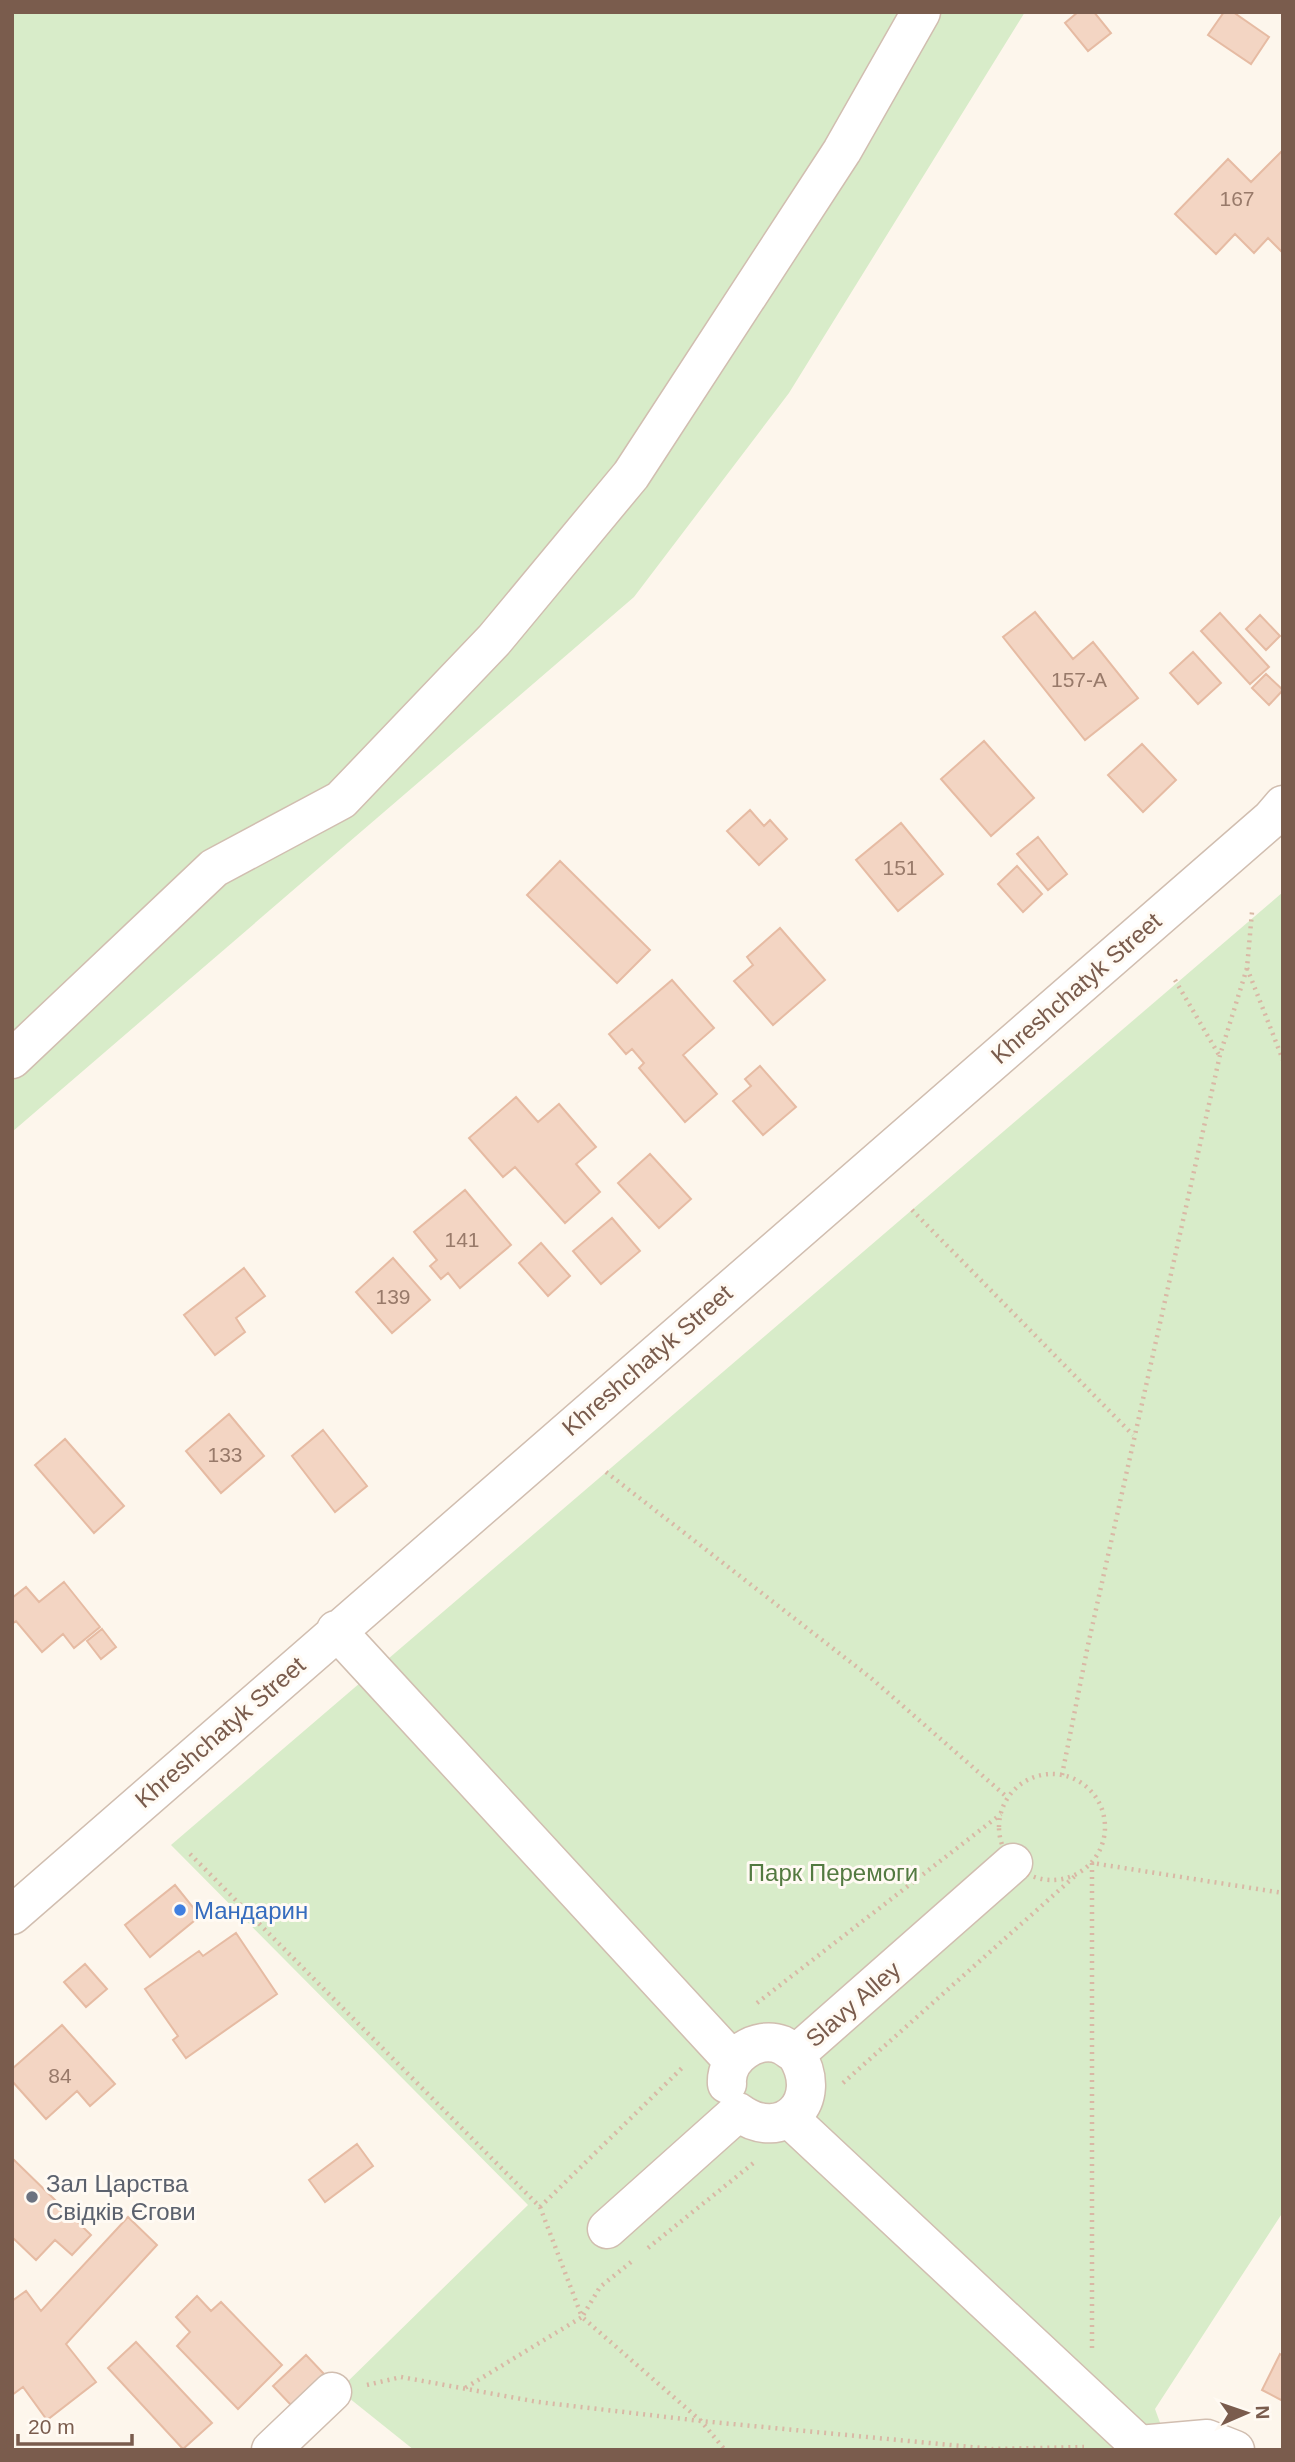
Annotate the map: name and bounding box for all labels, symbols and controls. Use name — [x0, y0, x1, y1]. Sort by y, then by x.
house number: 167 — [1219, 187, 1255, 210]
house number: 157-А — [1051, 668, 1107, 691]
house number: 151 — [882, 856, 918, 879]
street label: Khreshchatyk Street — [986, 907, 1167, 1069]
house number: 141 — [444, 1228, 480, 1251]
street label: Khreshchatyk Street — [557, 1279, 738, 1441]
house number: 139 — [375, 1285, 411, 1308]
house number: 133 — [207, 1443, 243, 1466]
street label: Khreshchatyk Street — [130, 1651, 311, 1813]
park label: Парк Перемоги — [748, 1859, 918, 1886]
place label: Мандарин — [194, 1897, 308, 1924]
marker: Мандарин — [172, 1902, 188, 1918]
street label: Slavy Alley — [800, 1956, 906, 2052]
house number: 84 — [48, 2064, 72, 2087]
place label: Зал Царства Свідків Єгови — [46, 2170, 196, 2225]
marker: Зал Царства Свідків Єгови — [24, 2189, 40, 2205]
north arrow — [1211, 2378, 1281, 2448]
scale bar — [18, 2402, 131, 2446]
text: N — [1252, 2405, 1273, 2420]
text: 20 m — [28, 2415, 75, 2438]

